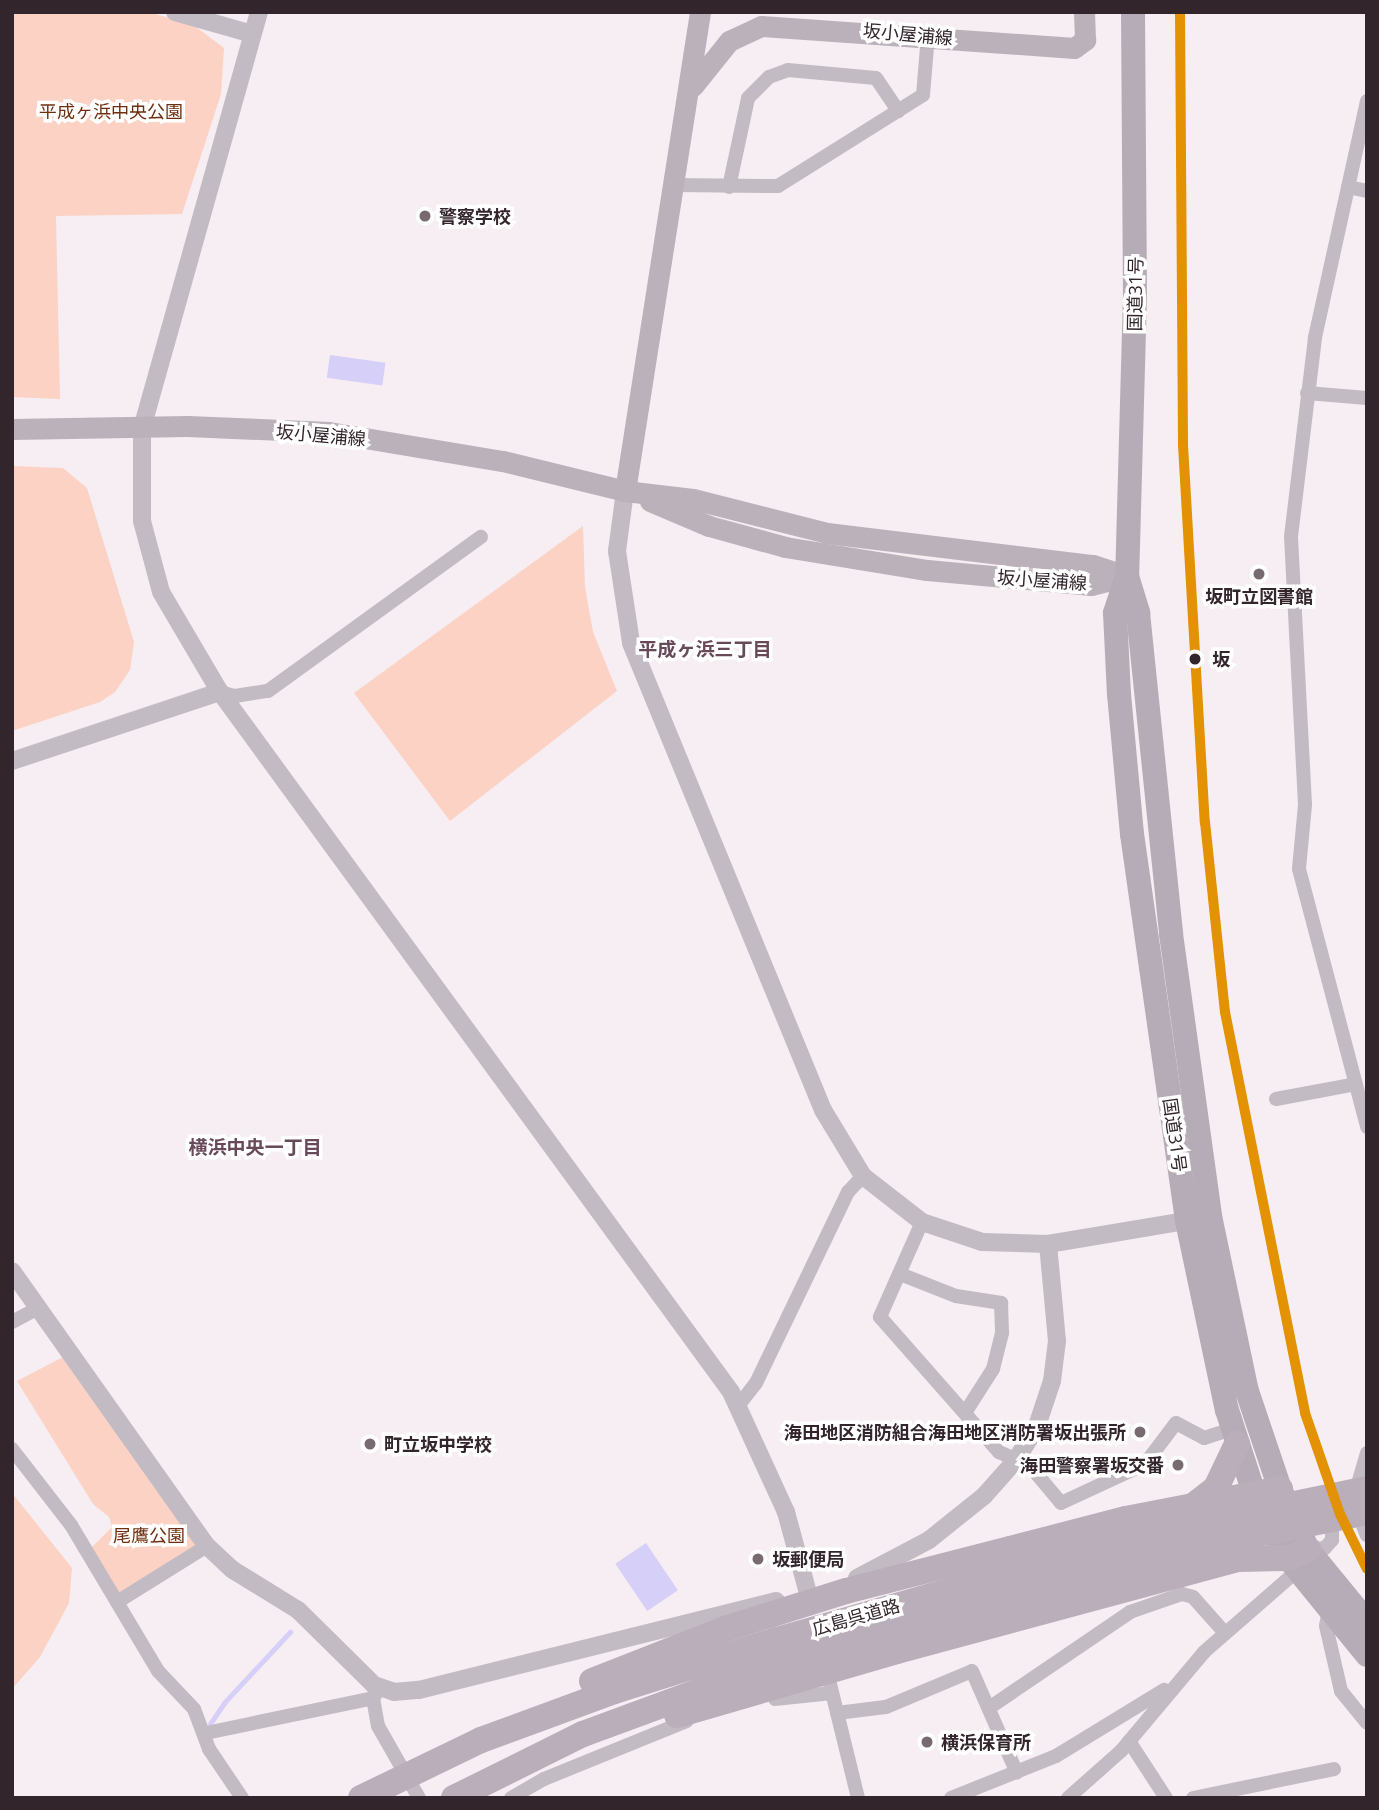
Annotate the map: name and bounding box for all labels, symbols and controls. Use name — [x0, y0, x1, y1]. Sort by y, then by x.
street label: 坂小屋浦線 — [862, 19, 954, 49]
park label: 平成ヶ浜中央公園 — [39, 100, 183, 122]
place label: 警察学校 — [439, 205, 511, 227]
marker: 警察学校 — [417, 208, 433, 224]
street label: 国道31号 — [1124, 257, 1146, 331]
street label: 坂小屋浦線 — [275, 420, 367, 450]
street label: 坂小屋浦線 — [996, 566, 1088, 594]
marker: 坂町立図書館 — [1251, 566, 1267, 582]
place label: 坂町立図書館 — [1205, 585, 1313, 607]
district label: 平成ヶ浜三丁目 — [639, 639, 771, 661]
marker: 坂 — [1184, 648, 1206, 670]
place label: 坂 — [1212, 648, 1230, 670]
street label: 国道31号 — [1159, 1097, 1191, 1173]
district label: 横浜中央一丁目 — [189, 1137, 321, 1159]
place label: 海田地区消防組合海田地区消防署坂出張所 — [784, 1421, 1126, 1443]
marker: 海田地区消防組合海田地区消防署坂出張所 — [1132, 1424, 1148, 1440]
place label: 町立坂中学校 — [384, 1433, 492, 1455]
marker: 町立坂中学校 — [362, 1436, 378, 1452]
place label: 海田警察署坂交番 — [1020, 1454, 1164, 1476]
marker: 海田警察署坂交番 — [1170, 1457, 1186, 1473]
park label: 尾鷹公園 — [113, 1524, 185, 1546]
place label: 坂郵便局 — [772, 1548, 844, 1570]
marker: 坂郵便局 — [750, 1551, 766, 1567]
street label: 広島呉道路 — [810, 1594, 902, 1640]
place label: 横浜保育所 — [941, 1731, 1031, 1753]
marker: 横浜保育所 — [919, 1734, 935, 1750]

